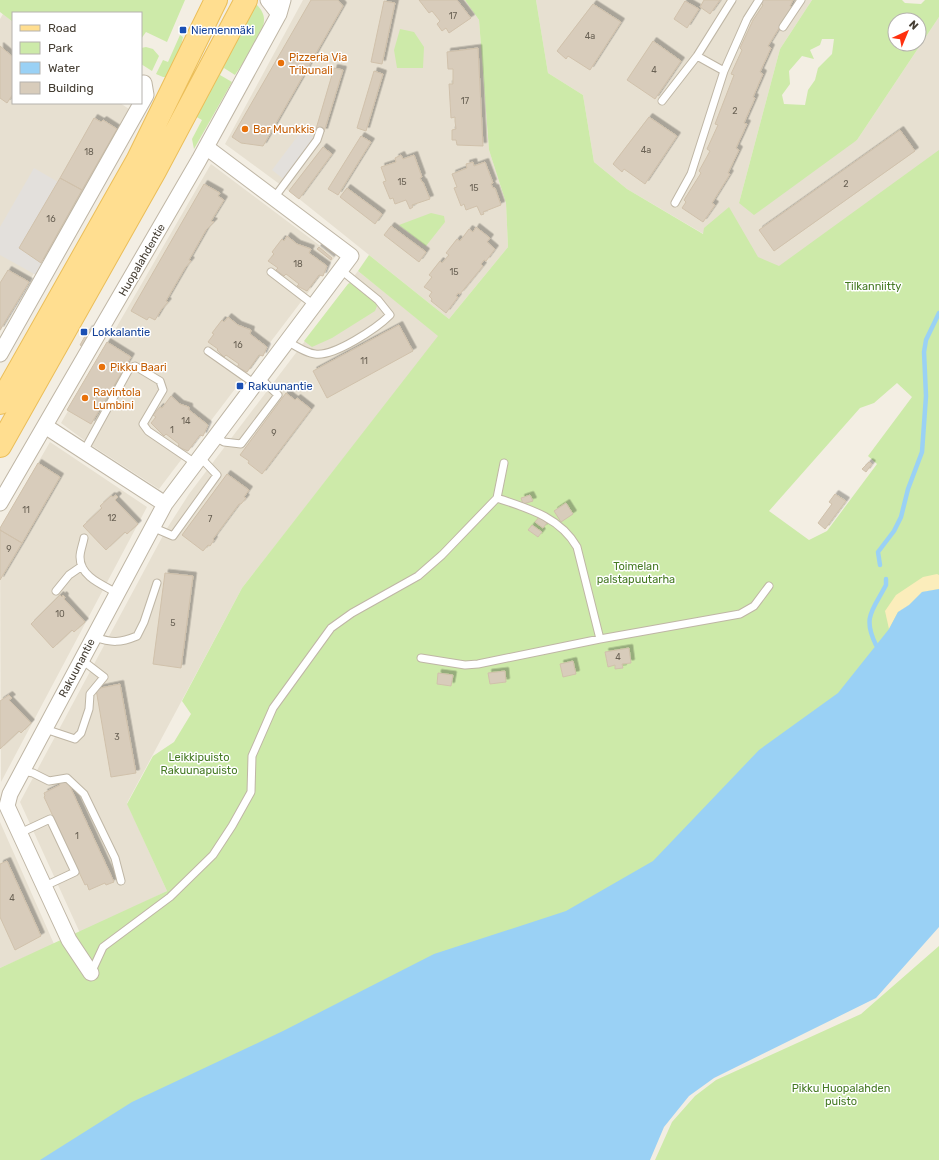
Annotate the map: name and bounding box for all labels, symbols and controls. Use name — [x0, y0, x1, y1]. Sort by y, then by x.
house number: 17 — [449, 11, 458, 21]
legend — [12, 12, 142, 104]
north arrow — [887, 12, 927, 52]
text: N — [906, 18, 921, 33]
text: Road — [48, 21, 76, 35]
place label: Niemenmäki — [191, 24, 254, 37]
marker: Niemenmäki — [178, 25, 188, 35]
house number: 4a — [585, 31, 595, 41]
text: Park — [48, 41, 74, 55]
place label: Pizzeria Via Tribunali — [289, 51, 347, 77]
marker: Pizzeria Via Tribunali — [276, 58, 286, 68]
text: Water — [48, 61, 80, 75]
house number: 4 — [651, 65, 657, 75]
text: Building — [48, 81, 94, 95]
house number: 17 — [461, 96, 470, 106]
house number: 2 — [732, 106, 738, 116]
place label: Bar Munkkis — [253, 123, 315, 136]
marker: Bar Munkkis — [240, 124, 250, 134]
house number: 4a — [641, 145, 651, 155]
house number: 18 — [84, 147, 94, 157]
house number: 15 — [397, 177, 407, 187]
house number: 2 — [843, 179, 849, 189]
house number: 15 — [469, 183, 479, 193]
house number: 16 — [46, 214, 56, 224]
street label: Huopalahdentie — [116, 222, 168, 298]
house number: 18 — [293, 259, 303, 269]
house number: 15 — [449, 267, 459, 277]
park label: Tilkanniitty — [845, 280, 901, 293]
place label: Lokkalantie — [92, 326, 150, 339]
marker: Lokkalantie — [79, 327, 89, 337]
house number: 16 — [233, 340, 243, 350]
house number: 11 — [360, 356, 368, 366]
place label: Pikku Baari — [110, 361, 167, 374]
marker: Pikku Baari — [97, 362, 107, 372]
place label: Rakuunantie — [248, 380, 313, 393]
marker: Rakuunantie — [235, 381, 245, 391]
place label: Ravintola Lumbini — [93, 386, 141, 412]
marker: Ravintola Lumbini — [80, 393, 90, 403]
house number: 14 — [181, 416, 191, 426]
house number: 1 — [170, 425, 174, 435]
house number: 9 — [271, 428, 277, 438]
house number: 11 — [22, 505, 30, 515]
house number: 12 — [107, 513, 117, 523]
house number: 7 — [208, 514, 213, 524]
house number: 9 — [6, 544, 12, 554]
park label: Toimelan palstapuutarha — [597, 560, 675, 586]
house number: 10 — [55, 609, 65, 619]
house number: 5 — [170, 618, 176, 628]
street label: Rakuunantie — [56, 636, 98, 700]
house number: 4 — [615, 652, 621, 662]
house number: 3 — [114, 732, 120, 742]
park label: Leikkipuisto Rakuunapuisto — [161, 751, 237, 777]
house number: 1 — [75, 831, 79, 841]
house number: 4 — [9, 893, 15, 903]
park label: Pikku Huopalahden puisto — [792, 1082, 890, 1108]

